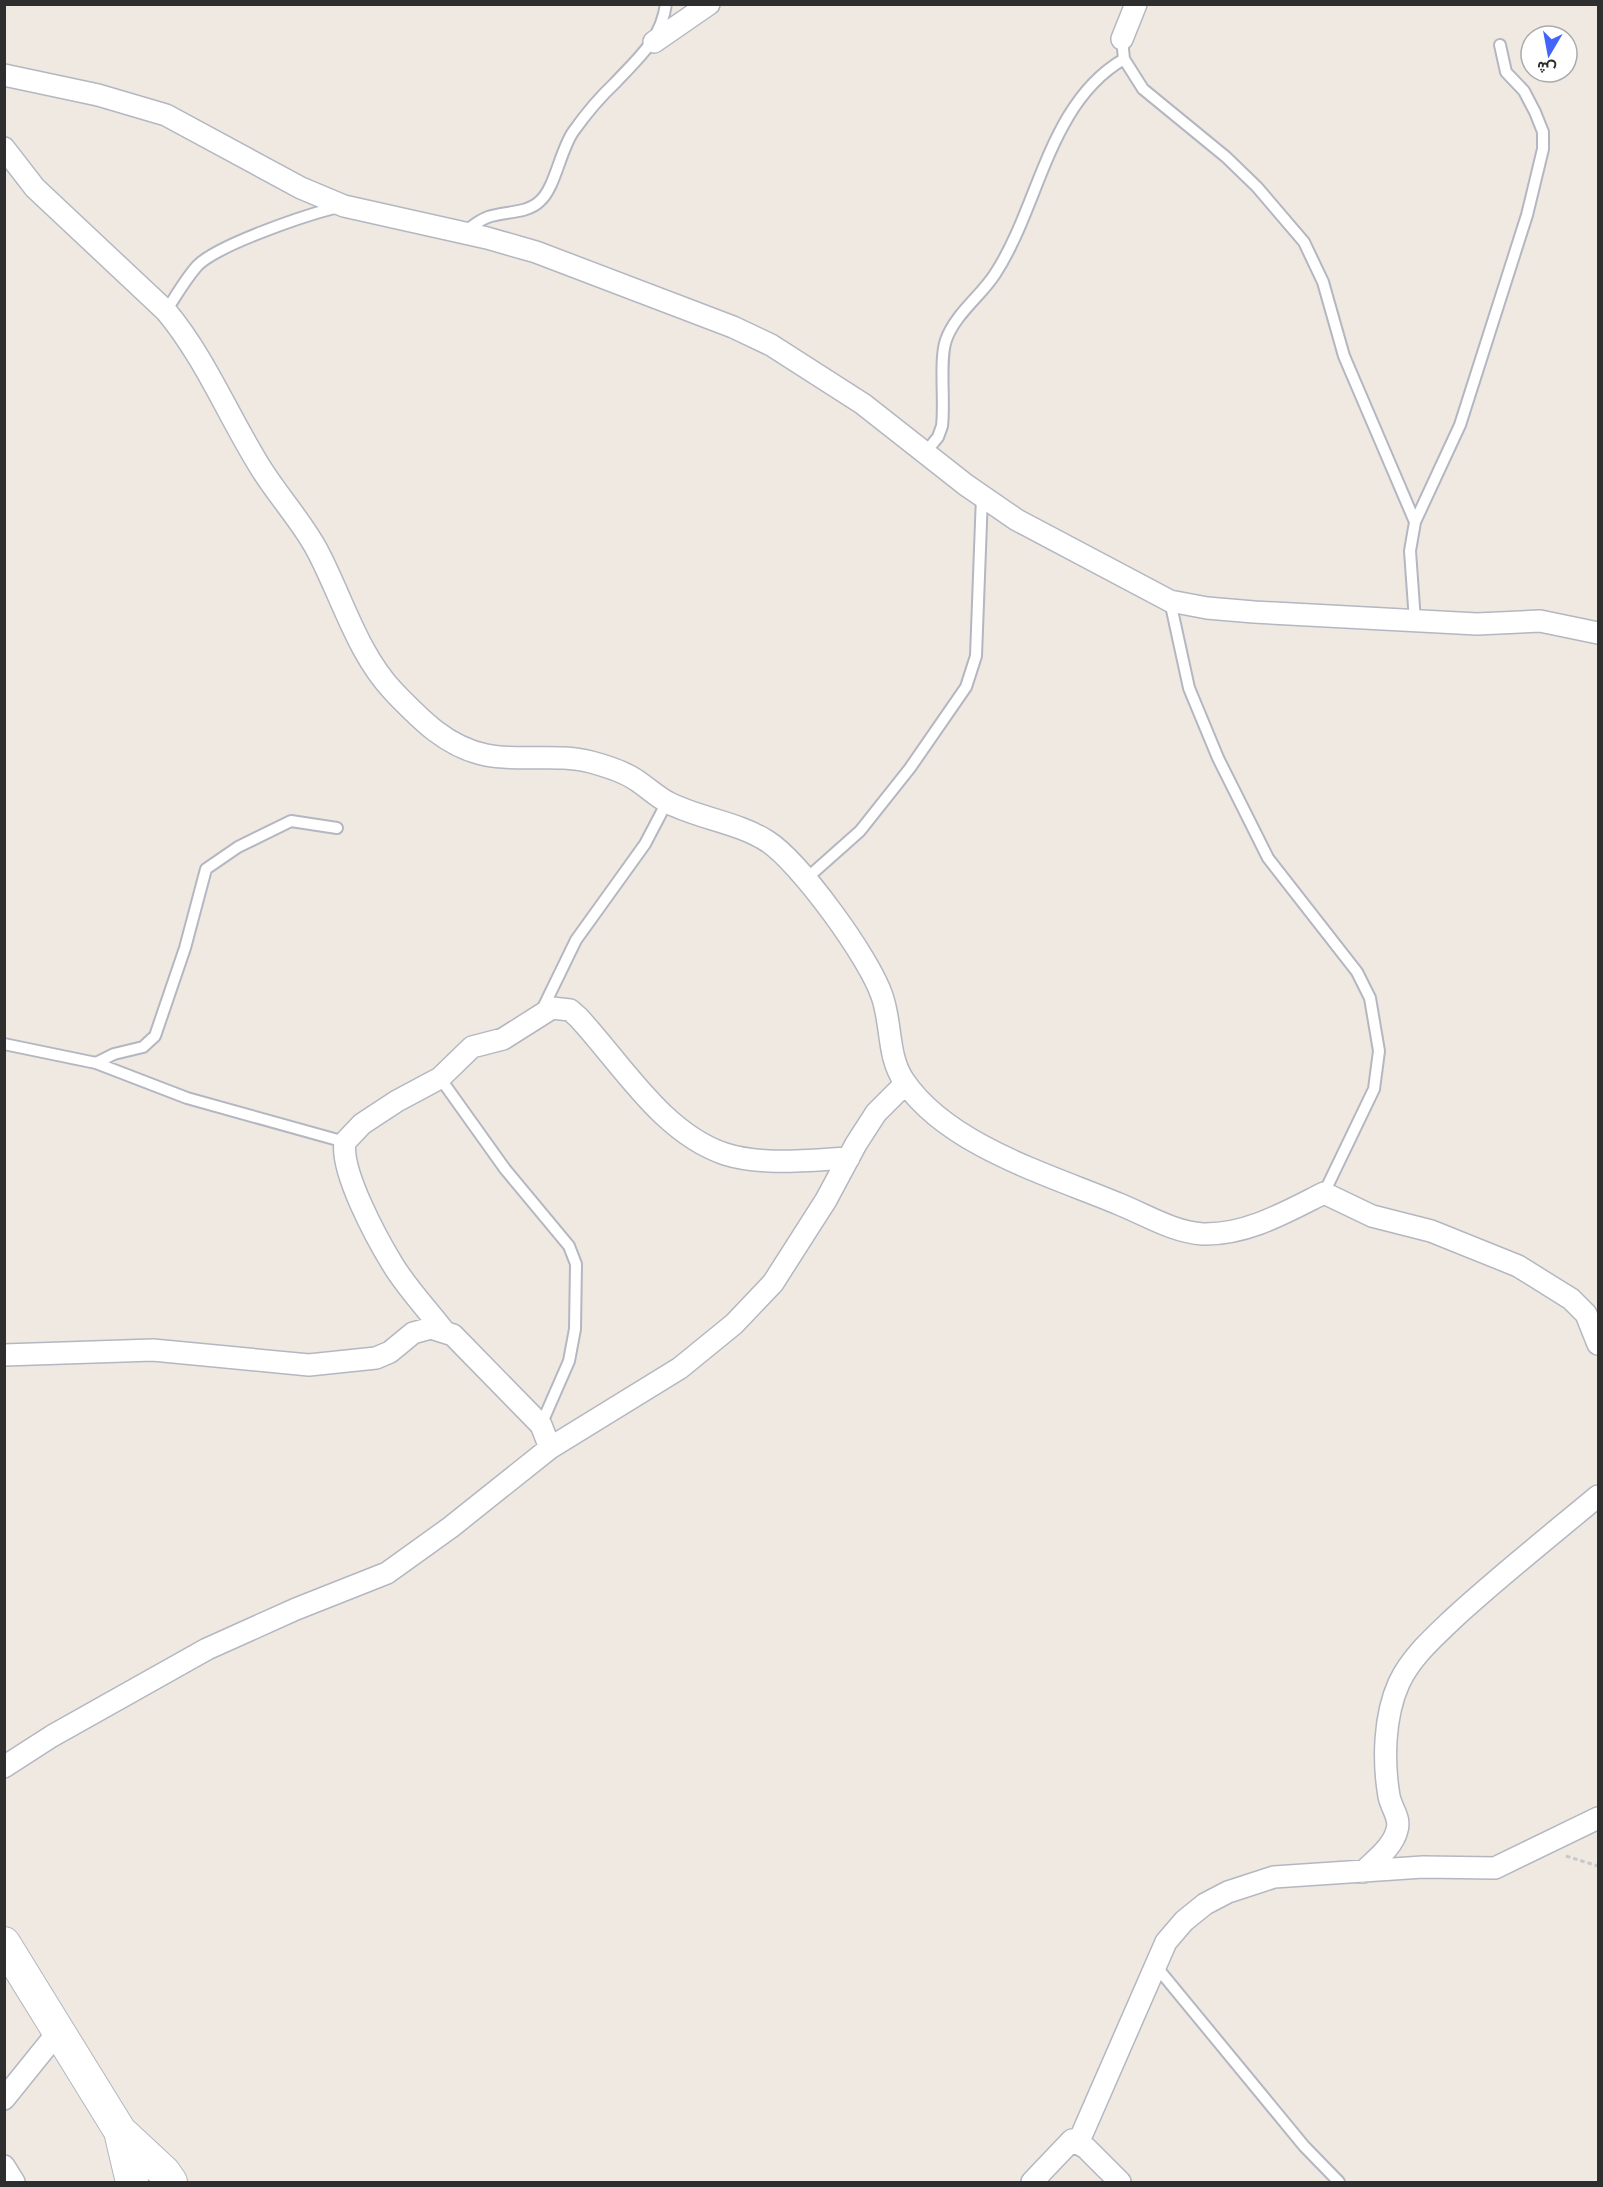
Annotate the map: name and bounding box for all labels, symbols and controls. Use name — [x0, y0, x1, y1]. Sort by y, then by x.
north arrow — [1519, 24, 1579, 84]
text: ش — [1535, 57, 1558, 79]

